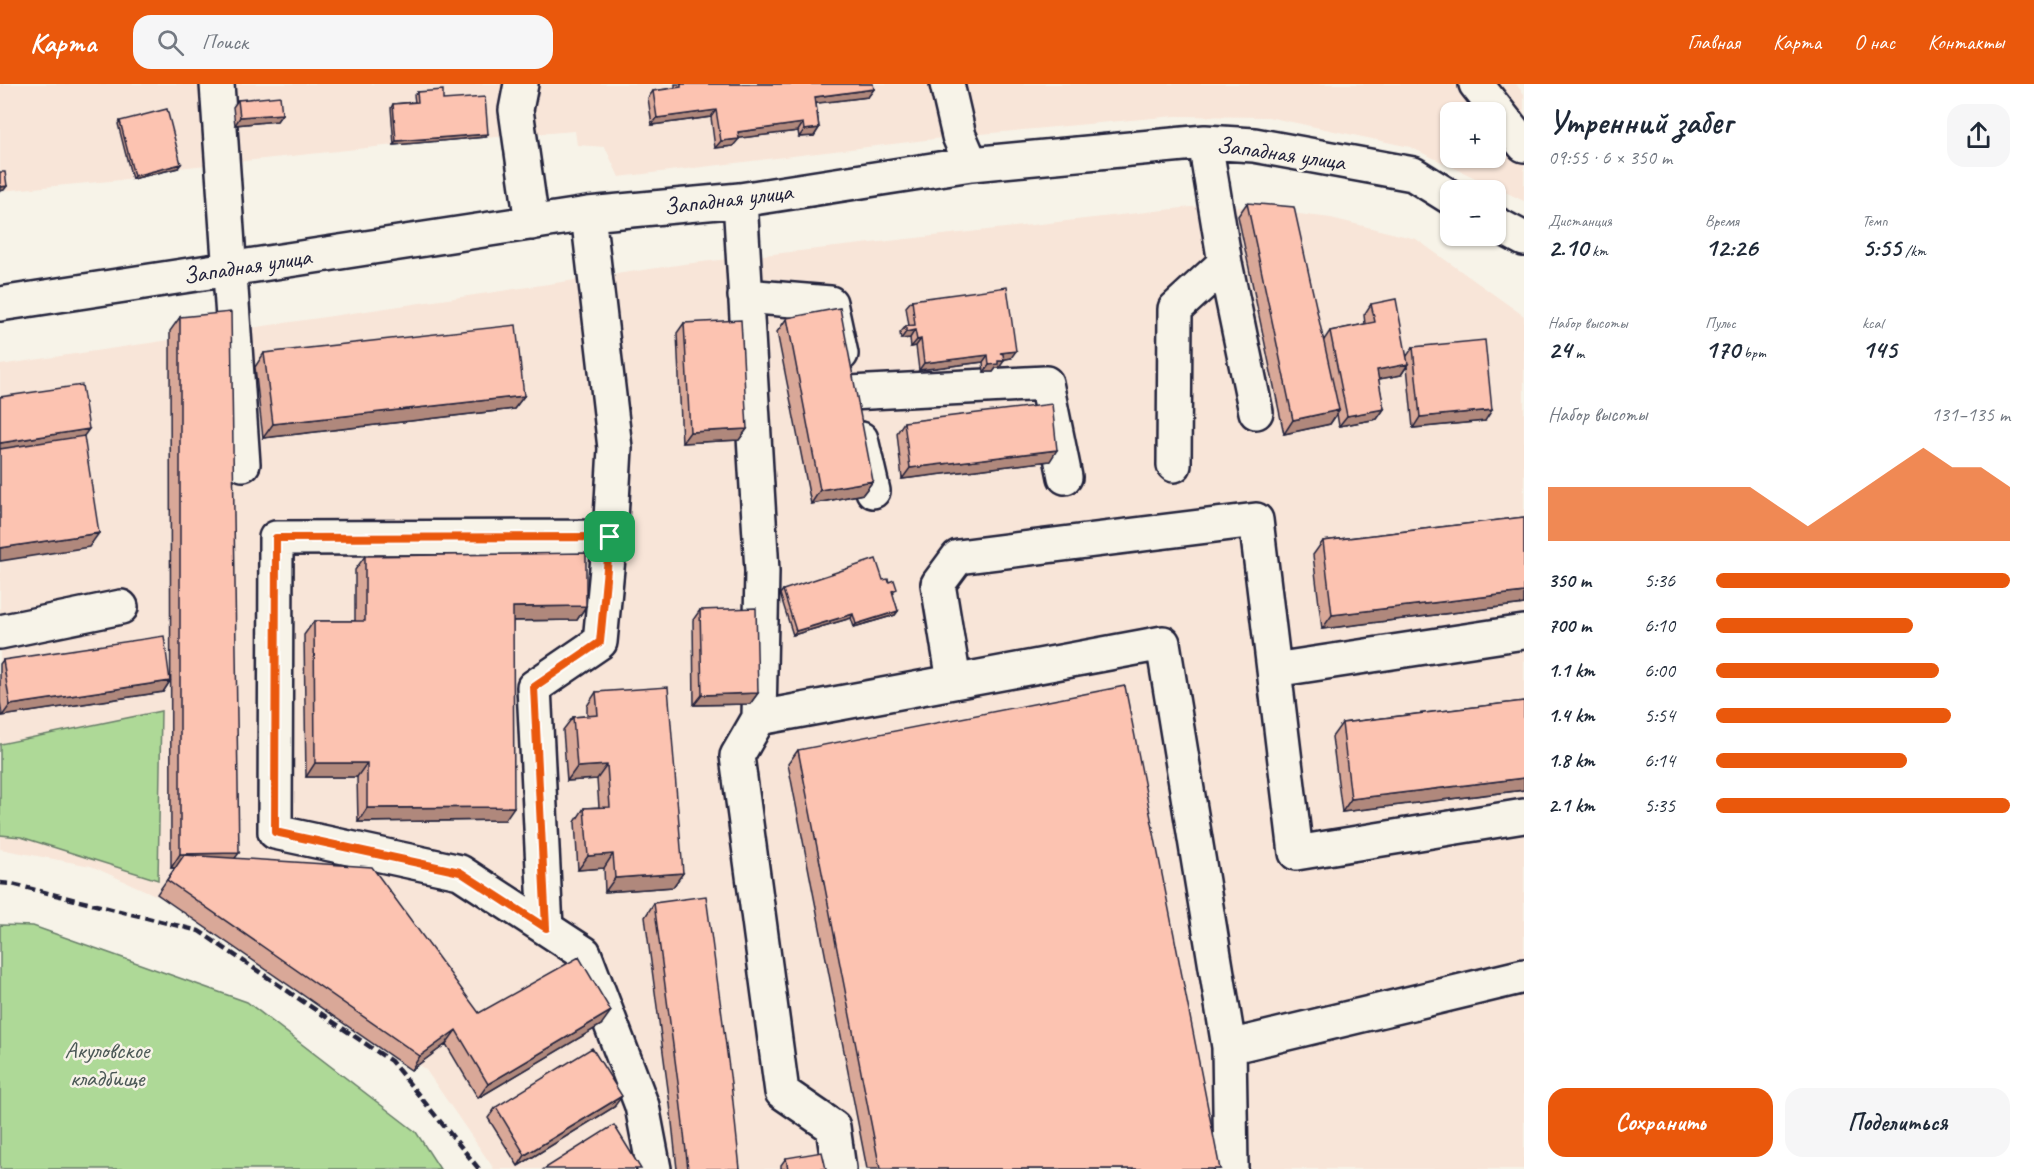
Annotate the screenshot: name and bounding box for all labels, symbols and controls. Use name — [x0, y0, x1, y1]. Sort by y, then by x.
search box — [133, 15, 553, 69]
text: Карта — [30, 25, 97, 60]
icon: search — [154, 26, 187, 59]
text: Поиск — [202, 28, 248, 56]
text: Главная — [1687, 29, 1740, 55]
text: Карта — [1773, 29, 1821, 55]
text: О нас — [1854, 29, 1895, 55]
text: Контакты — [1928, 29, 2004, 55]
text: Утренний забег — [1548, 101, 1732, 143]
map controls — [1440, 102, 1506, 246]
button: + — [1440, 102, 1506, 168]
button: share — [1947, 104, 2010, 167]
street label: Западная улица — [1215, 129, 1349, 177]
text: 09:55 · 6 × 350 m — [1548, 145, 1672, 170]
street label: Западная улица — [662, 176, 796, 222]
button: − — [1440, 180, 1506, 246]
text: Дистанция — [1548, 211, 1612, 231]
text: Время — [1705, 211, 1739, 231]
text: Темп — [1862, 211, 1888, 231]
text: 2.10 — [1548, 231, 1588, 264]
text: 12:26 — [1705, 231, 1758, 264]
text: 5:55 — [1862, 231, 1901, 264]
street label: Западная улица — [181, 241, 315, 291]
text: km — [1588, 241, 1608, 261]
text: /km — [1901, 241, 1926, 261]
text: Набор высоты — [1548, 313, 1627, 333]
text: Пульс — [1705, 313, 1736, 333]
text: kcal — [1862, 313, 1883, 333]
text: 24 — [1548, 333, 1571, 366]
text: 170 — [1705, 333, 1740, 366]
text: 145 — [1862, 333, 1897, 366]
text: m — [1571, 343, 1584, 363]
text: bpm — [1740, 343, 1766, 363]
text: Набор высоты — [1548, 402, 1647, 427]
text: 131–135 m — [1931, 402, 2010, 427]
pin — [584, 511, 635, 562]
icon: arrive — [593, 520, 626, 553]
text: 350 m — [1548, 568, 1591, 593]
text: 5:36 — [1644, 568, 1675, 593]
text: 700 m — [1548, 613, 1591, 638]
text: 6:10 — [1644, 613, 1675, 638]
text: 1.1 km — [1548, 658, 1595, 683]
text: 6:00 — [1644, 658, 1675, 683]
text: 1.4 km — [1548, 703, 1595, 728]
text: 5:54 — [1644, 703, 1675, 728]
text: 1.8 km — [1548, 748, 1595, 773]
text: 6:14 — [1644, 748, 1675, 773]
text: 2.1 km — [1548, 793, 1595, 818]
text: 5:35 — [1644, 793, 1675, 818]
park label: Акуловское кладбище — [65, 1035, 152, 1093]
button: Сохранить — [1548, 1088, 1773, 1157]
button: Поделиться — [1785, 1088, 2010, 1157]

